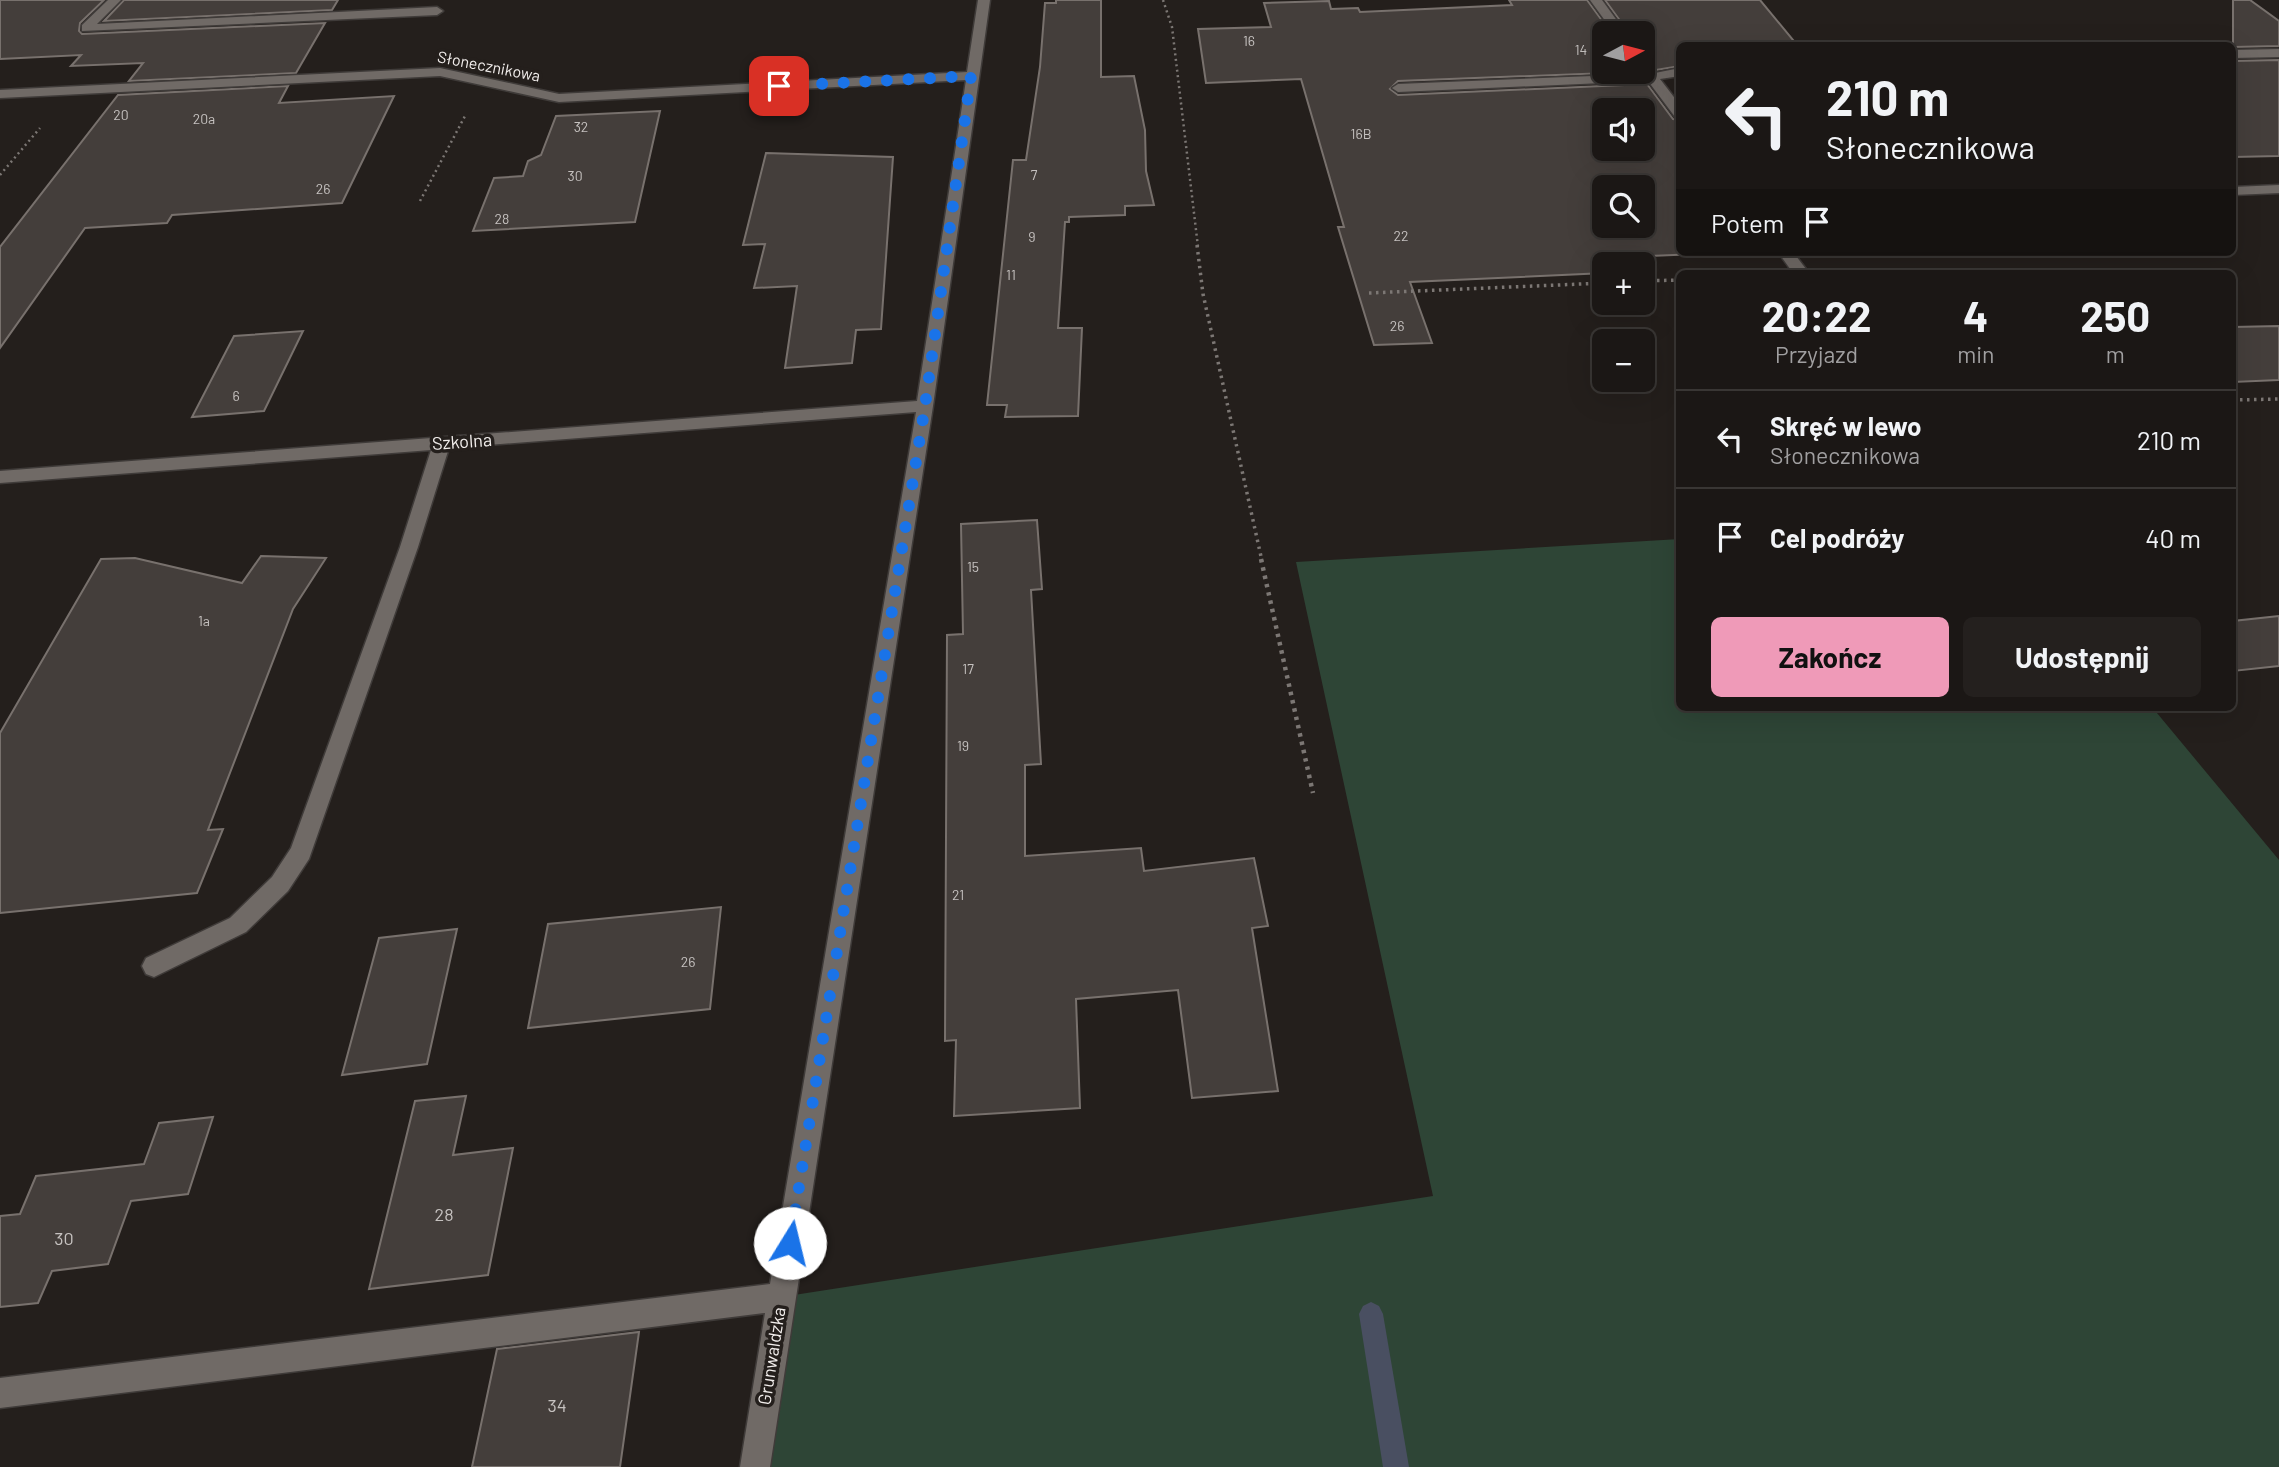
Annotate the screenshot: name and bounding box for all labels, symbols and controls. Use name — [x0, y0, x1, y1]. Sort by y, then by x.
north arrow — [1592, 21, 1656, 84]
map controls — [1592, 21, 1655, 392]
house number: 16 — [1243, 32, 1255, 49]
house number: 14 — [1575, 41, 1587, 58]
street label: Słonecznikowa — [436, 46, 542, 85]
pin — [749, 56, 809, 116]
icon: arrive — [760, 67, 798, 105]
text: 210 m — [1826, 67, 1949, 126]
icon: left — [1711, 70, 1802, 161]
button: sound — [1592, 98, 1655, 161]
house number: 20 — [113, 106, 129, 123]
house number: 20a — [193, 110, 215, 127]
house number: 32 — [574, 118, 588, 135]
house number: 16B — [1351, 125, 1371, 142]
text: Słonecznikowa — [1826, 127, 2035, 165]
house number: 7 — [1031, 166, 1038, 183]
house number: 30 — [567, 167, 583, 184]
button: search — [1592, 175, 1655, 238]
house number: 26 — [316, 180, 330, 197]
icon: arrive — [1798, 203, 1836, 241]
text: Potem — [1711, 207, 1784, 238]
house number: 28 — [495, 210, 509, 227]
house number: 22 — [1393, 227, 1409, 244]
house number: 9 — [1028, 228, 1036, 245]
button: + — [1592, 252, 1655, 315]
house number: 11 — [1006, 266, 1016, 283]
text: 20:22 — [1762, 290, 1871, 340]
text: 4 — [1963, 290, 1989, 340]
text: 250 — [2080, 290, 2150, 340]
house number: 26 — [1390, 317, 1404, 334]
button: − — [1592, 329, 1655, 392]
text: Przyjazd — [1775, 340, 1858, 368]
text: min — [1957, 340, 1994, 368]
text: m — [2106, 340, 2125, 368]
house number: 6 — [232, 387, 240, 404]
text: Skręć w lewo — [1770, 410, 1922, 441]
icon: left — [1711, 420, 1749, 458]
text: 210 m — [2137, 424, 2201, 455]
street label: Szkolna — [431, 428, 493, 454]
text: Słonecznikowa — [1770, 441, 1920, 469]
icon: arrive — [1711, 518, 1749, 556]
text: Cel podróży — [1770, 522, 1904, 553]
text: 40 m — [2145, 522, 2201, 553]
house number: 15 — [967, 558, 979, 575]
house number: 1a — [198, 612, 210, 629]
button: Zakończ — [1711, 617, 1949, 697]
button: Udostępnij — [1963, 617, 2201, 697]
house number: 17 — [962, 660, 974, 677]
house number: 19 — [957, 737, 969, 754]
house number: 21 — [952, 886, 964, 903]
house number: 26 — [681, 953, 695, 970]
house number: 28 — [434, 1203, 454, 1225]
position arrow — [753, 1206, 827, 1280]
house number: 30 — [54, 1227, 74, 1249]
street label: Grunwaldzka — [752, 1305, 790, 1406]
house number: 34 — [547, 1394, 567, 1416]

